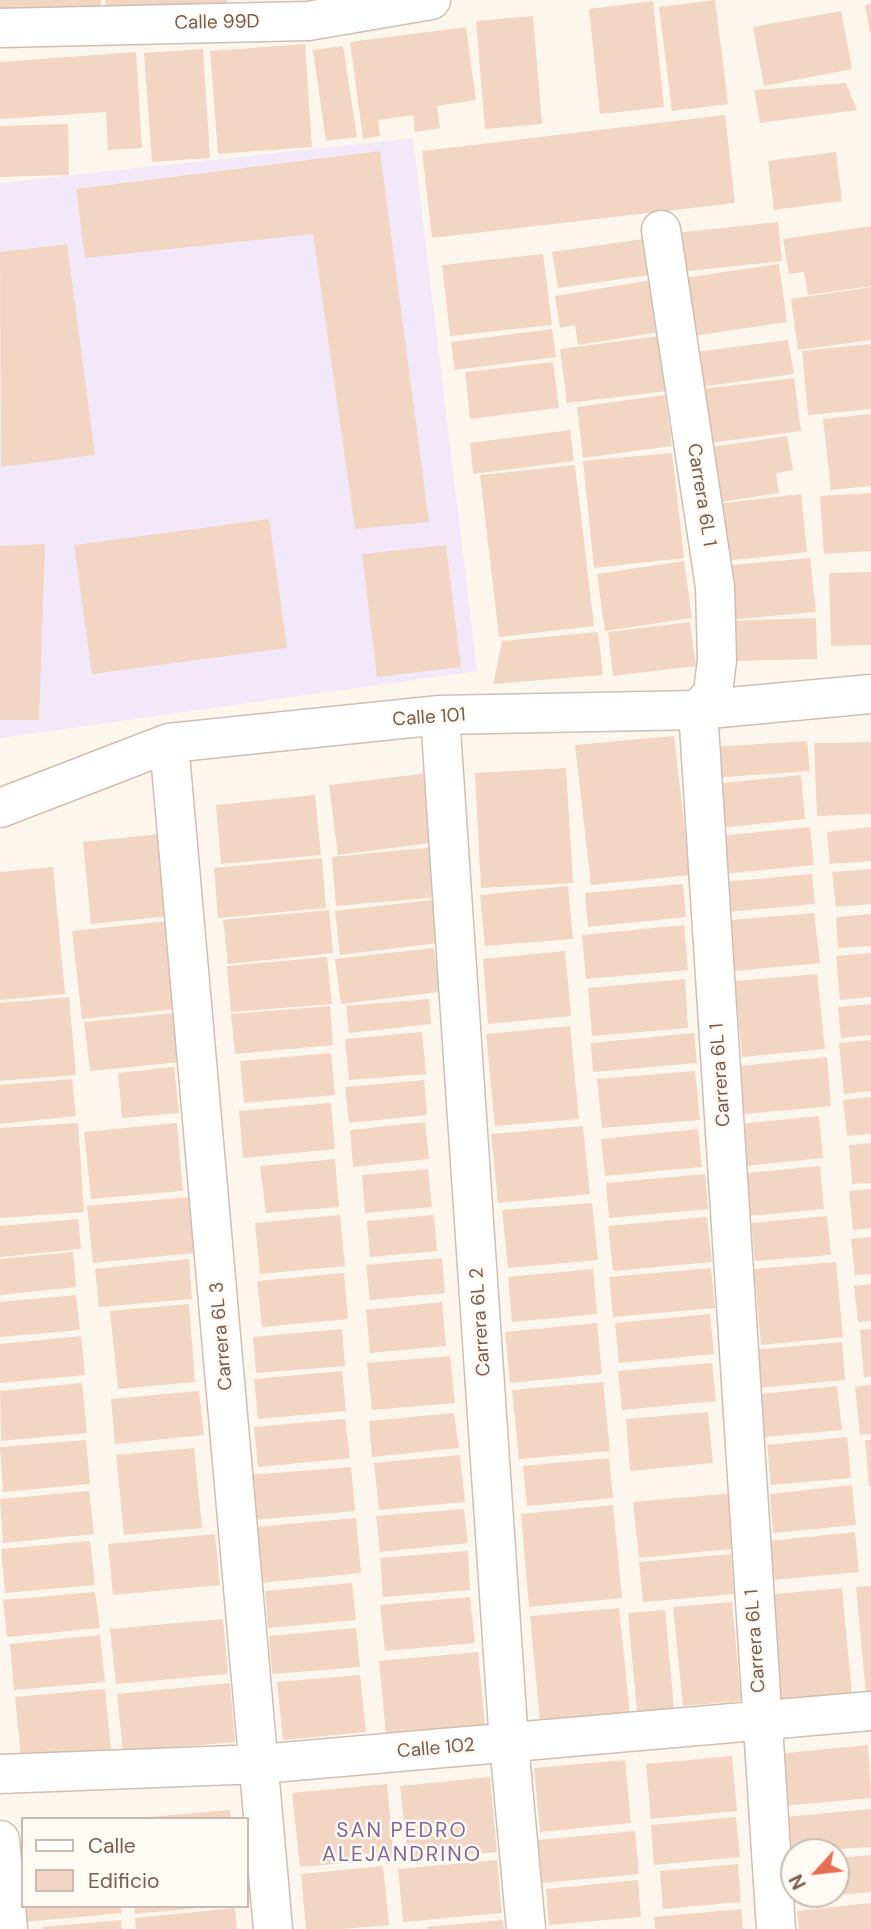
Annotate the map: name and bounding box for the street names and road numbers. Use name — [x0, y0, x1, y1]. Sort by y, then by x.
street label: Calle 99D — [174, 11, 260, 35]
street label: Carrera 6L 1 — [682, 442, 720, 548]
street label: Calle 101 — [392, 704, 466, 732]
street label: Carrera 6L 1 — [706, 1022, 736, 1128]
street label: Carrera 6L 2 — [466, 1267, 496, 1377]
street label: Carrera 6L 3 — [206, 1281, 238, 1391]
street label: Carrera 6L 1 — [741, 1588, 771, 1694]
street label: Calle 102 — [396, 1734, 476, 1764]

